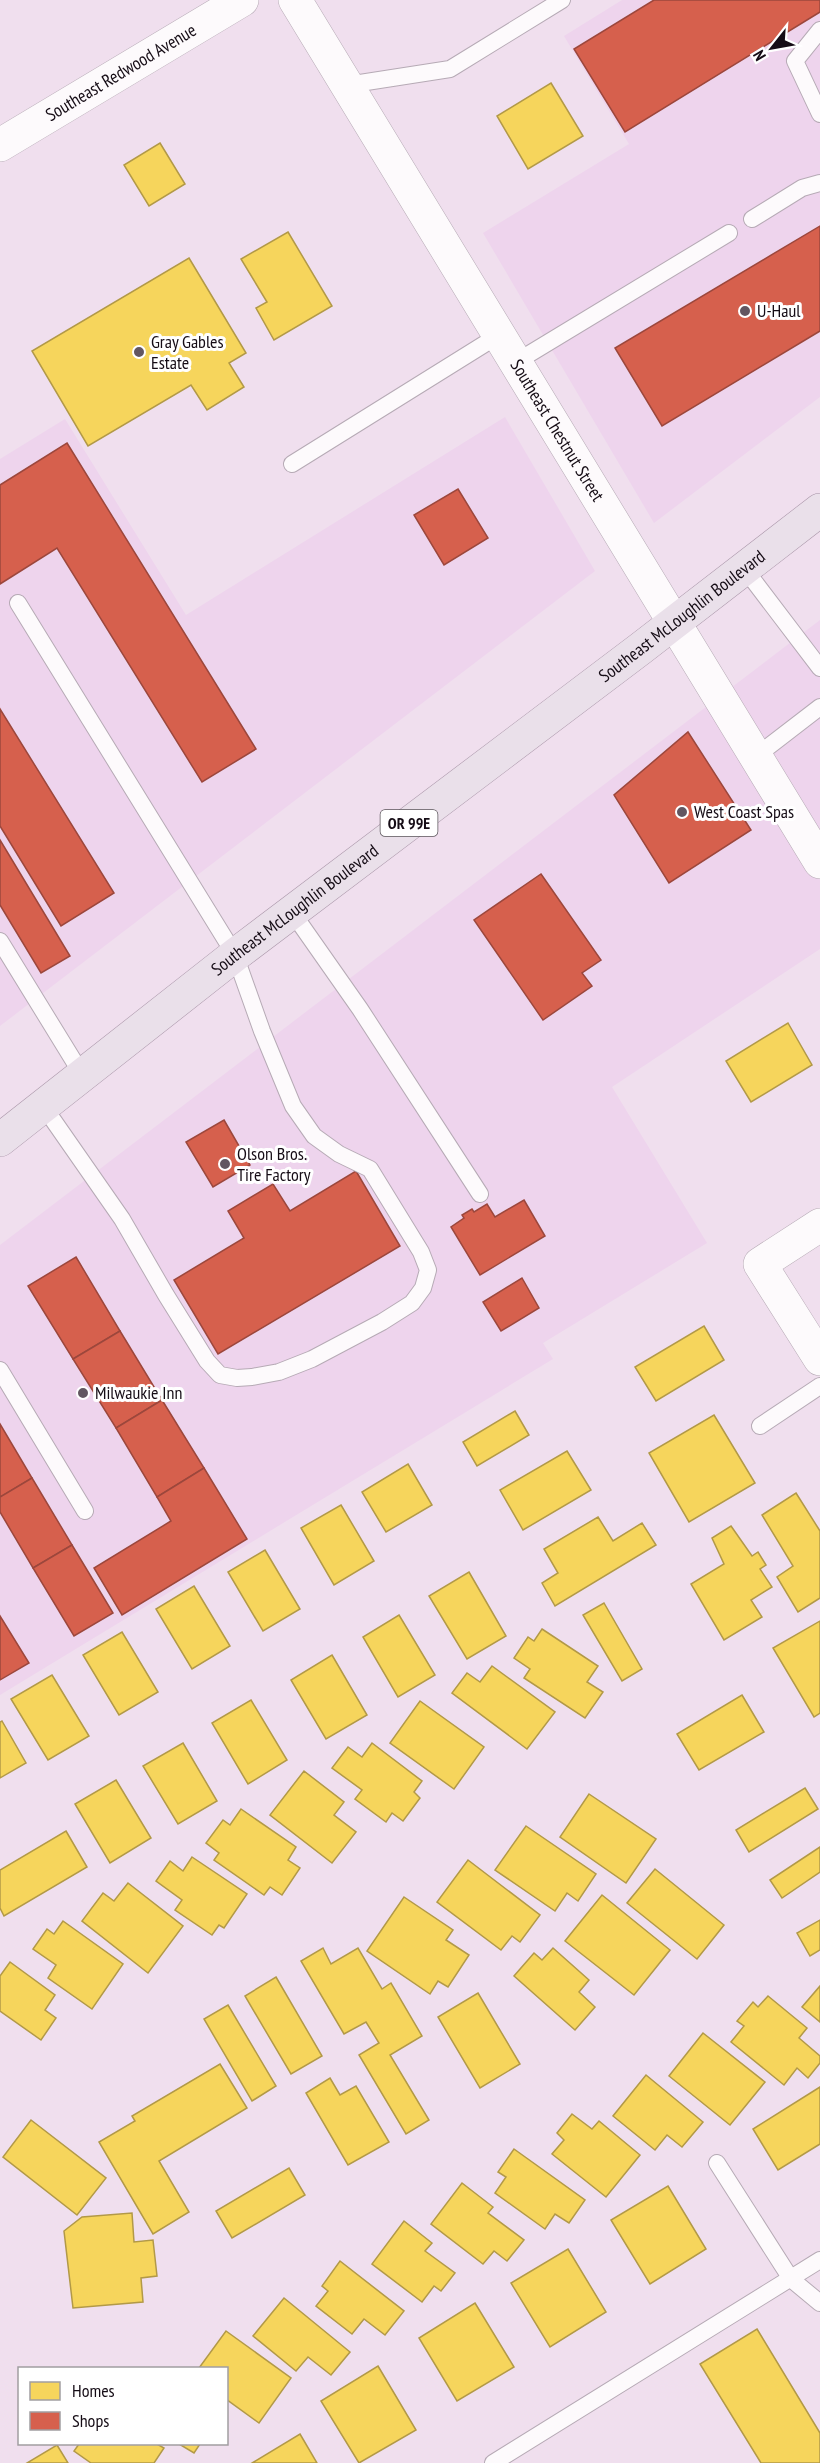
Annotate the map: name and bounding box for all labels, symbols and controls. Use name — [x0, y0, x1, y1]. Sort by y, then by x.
street label: Southeast Redwood Avenue — [41, 18, 200, 126]
north arrow — [742, 18, 802, 78]
text: N — [748, 47, 770, 65]
place label: U-Haul — [757, 299, 801, 322]
marker: U-Haul — [738, 304, 752, 318]
place label: Gray Gables Estate — [151, 330, 224, 374]
marker: Gray Gables Estate — [132, 345, 146, 359]
street label: Southeast Chestnut Street — [506, 355, 610, 505]
street label: Southeast McLoughlin Boulevard — [594, 545, 770, 687]
place label: West Coast Spas — [694, 800, 794, 823]
marker: West Coast Spas — [675, 805, 689, 819]
road number: OR 99E — [380, 810, 438, 836]
street label: Southeast McLoughlin Boulevard — [206, 839, 383, 980]
place label: Olson Bros. Tire Factory — [237, 1142, 311, 1186]
marker: Olson Bros. Tire Factory — [218, 1157, 232, 1171]
place label: Milwaukie Inn — [95, 1381, 182, 1404]
marker: Milwaukie Inn — [76, 1386, 90, 1400]
legend — [18, 2367, 228, 2445]
text: Homes — [72, 2379, 115, 2402]
text: Shops — [72, 2409, 109, 2432]

